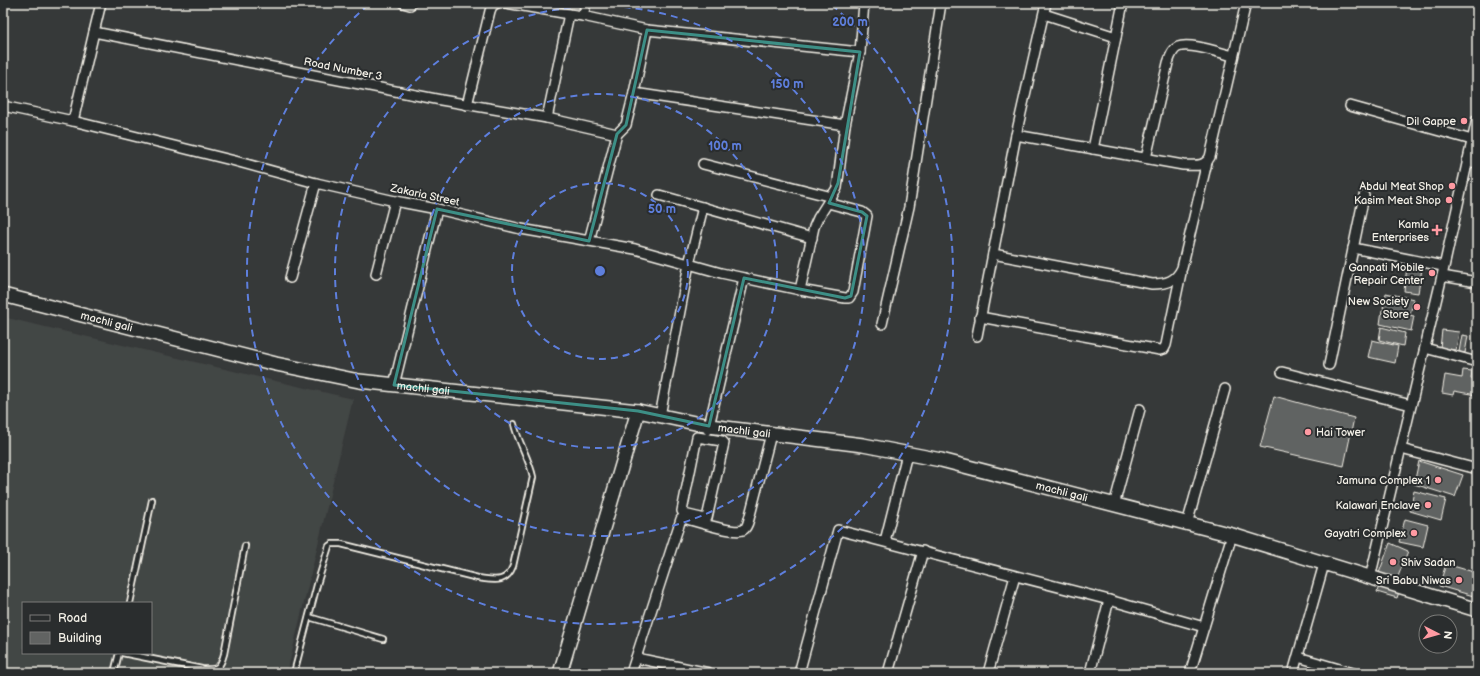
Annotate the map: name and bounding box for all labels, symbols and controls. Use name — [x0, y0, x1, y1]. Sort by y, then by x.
text: 200 m — [832, 15, 868, 30]
street label: Road Number 3 — [303, 55, 384, 83]
text: 150 m — [771, 77, 803, 92]
place label: Dil Gappe — [1406, 115, 1456, 128]
marker: Dil Gappe — [1459, 116, 1469, 126]
text: 100 m — [708, 139, 742, 154]
place label: Abdul Meat Shop — [1359, 180, 1444, 193]
street label: Zakaria Street — [388, 181, 461, 209]
marker: Abdul Meat Shop — [1447, 181, 1457, 191]
place label: Kasim Meat Shop — [1354, 194, 1441, 207]
marker: Kasim Meat Shop — [1444, 195, 1454, 205]
text: 50 m — [648, 202, 676, 217]
place label: Kamla Enterprises — [1372, 218, 1430, 244]
marker: Kamla Enterprises — [1432, 225, 1442, 235]
place label: Ganpati Mobile Repair Center — [1348, 261, 1425, 287]
centre of rings — [593, 264, 607, 278]
marker: Ganpati Mobile Repair Center — [1427, 268, 1437, 278]
place label: New Society Store — [1348, 295, 1409, 321]
marker: New Society Store — [1412, 302, 1422, 312]
street label: machli gali — [79, 308, 134, 334]
street label: machli gali — [396, 379, 450, 397]
street label: machli gali — [717, 421, 771, 440]
place label: Hai Tower — [1316, 426, 1366, 439]
marker: Hai Tower — [1303, 427, 1313, 437]
place label: Jamuna Complex 1 — [1337, 474, 1430, 487]
marker: Jamuna Complex 1 — [1433, 475, 1443, 485]
street label: machli gali — [1035, 478, 1089, 504]
place label: Kalawari Enclave — [1336, 499, 1420, 512]
marker: Kalawari Enclave — [1423, 500, 1433, 510]
place label: Gayatri Complex — [1324, 527, 1406, 540]
marker: Gayatri Complex — [1409, 528, 1419, 538]
place label: Shiv Sadan — [1401, 556, 1456, 569]
marker: Shiv Sadan — [1388, 557, 1398, 567]
place label: Sri Babu Niwas — [1376, 574, 1452, 587]
marker: Sri Babu Niwas — [1454, 575, 1464, 585]
legend — [22, 602, 152, 654]
text: Road — [58, 611, 87, 626]
north arrow — [1418, 614, 1458, 654]
text: N — [1441, 630, 1454, 640]
text: Building — [58, 631, 102, 646]

